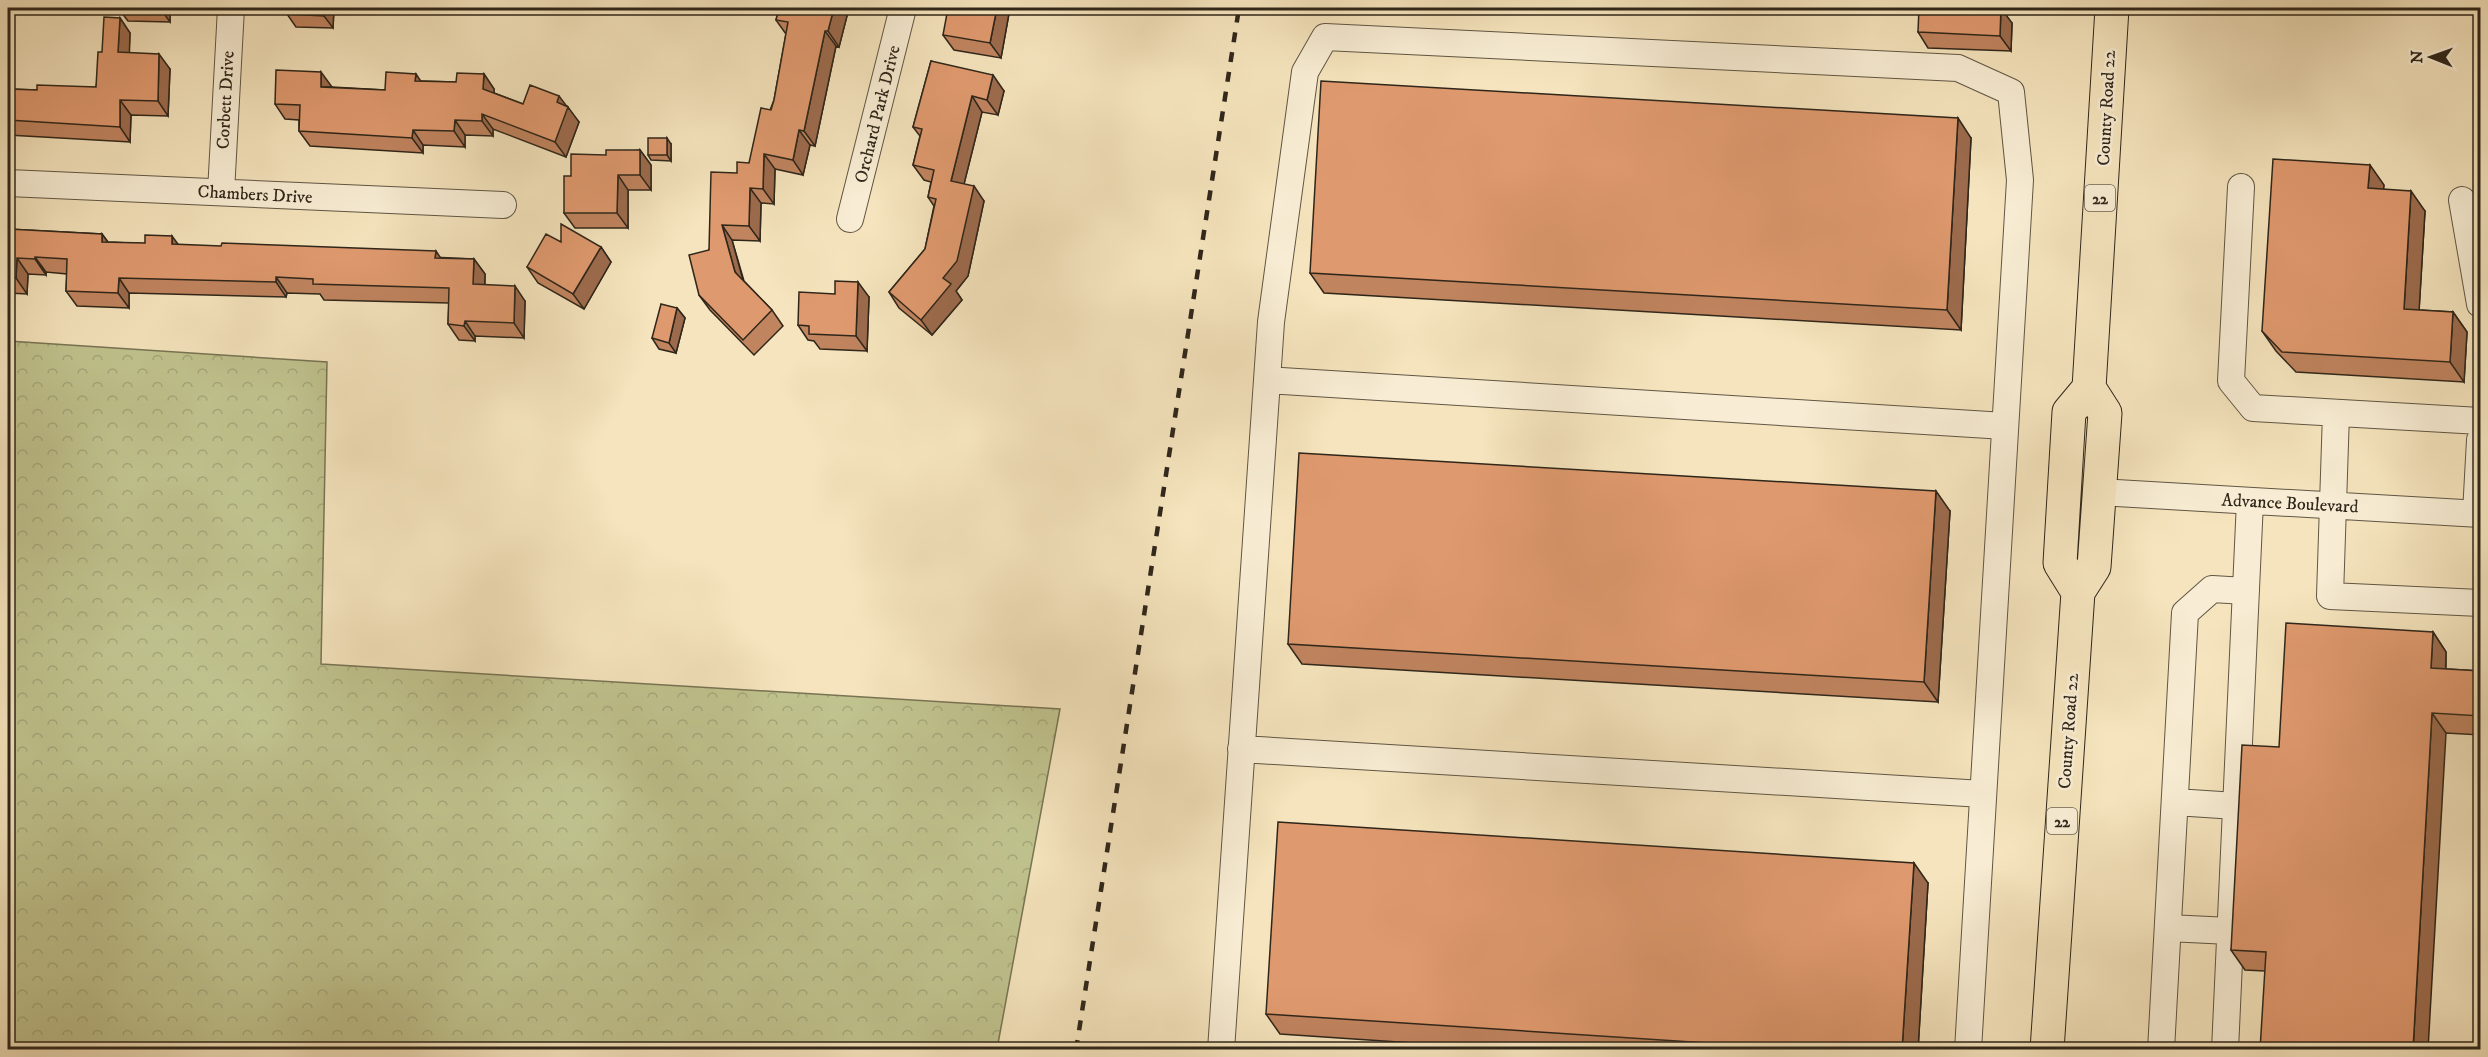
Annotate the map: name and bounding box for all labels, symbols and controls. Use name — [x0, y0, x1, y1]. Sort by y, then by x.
north arrow — [2401, 27, 2461, 87]
street label: Orchard Park Drive — [850, 43, 906, 185]
street label: Corbett Drive — [212, 50, 240, 150]
street label: County Road 22 — [2093, 50, 2121, 166]
text: N — [2407, 50, 2427, 63]
street label: Chambers Drive — [197, 181, 313, 209]
road number: 22 — [2085, 185, 2115, 211]
street label: Advance Boulevard — [2221, 489, 2359, 519]
street label: County Road 22 — [2054, 672, 2084, 790]
road number: 22 — [2047, 808, 2077, 834]

